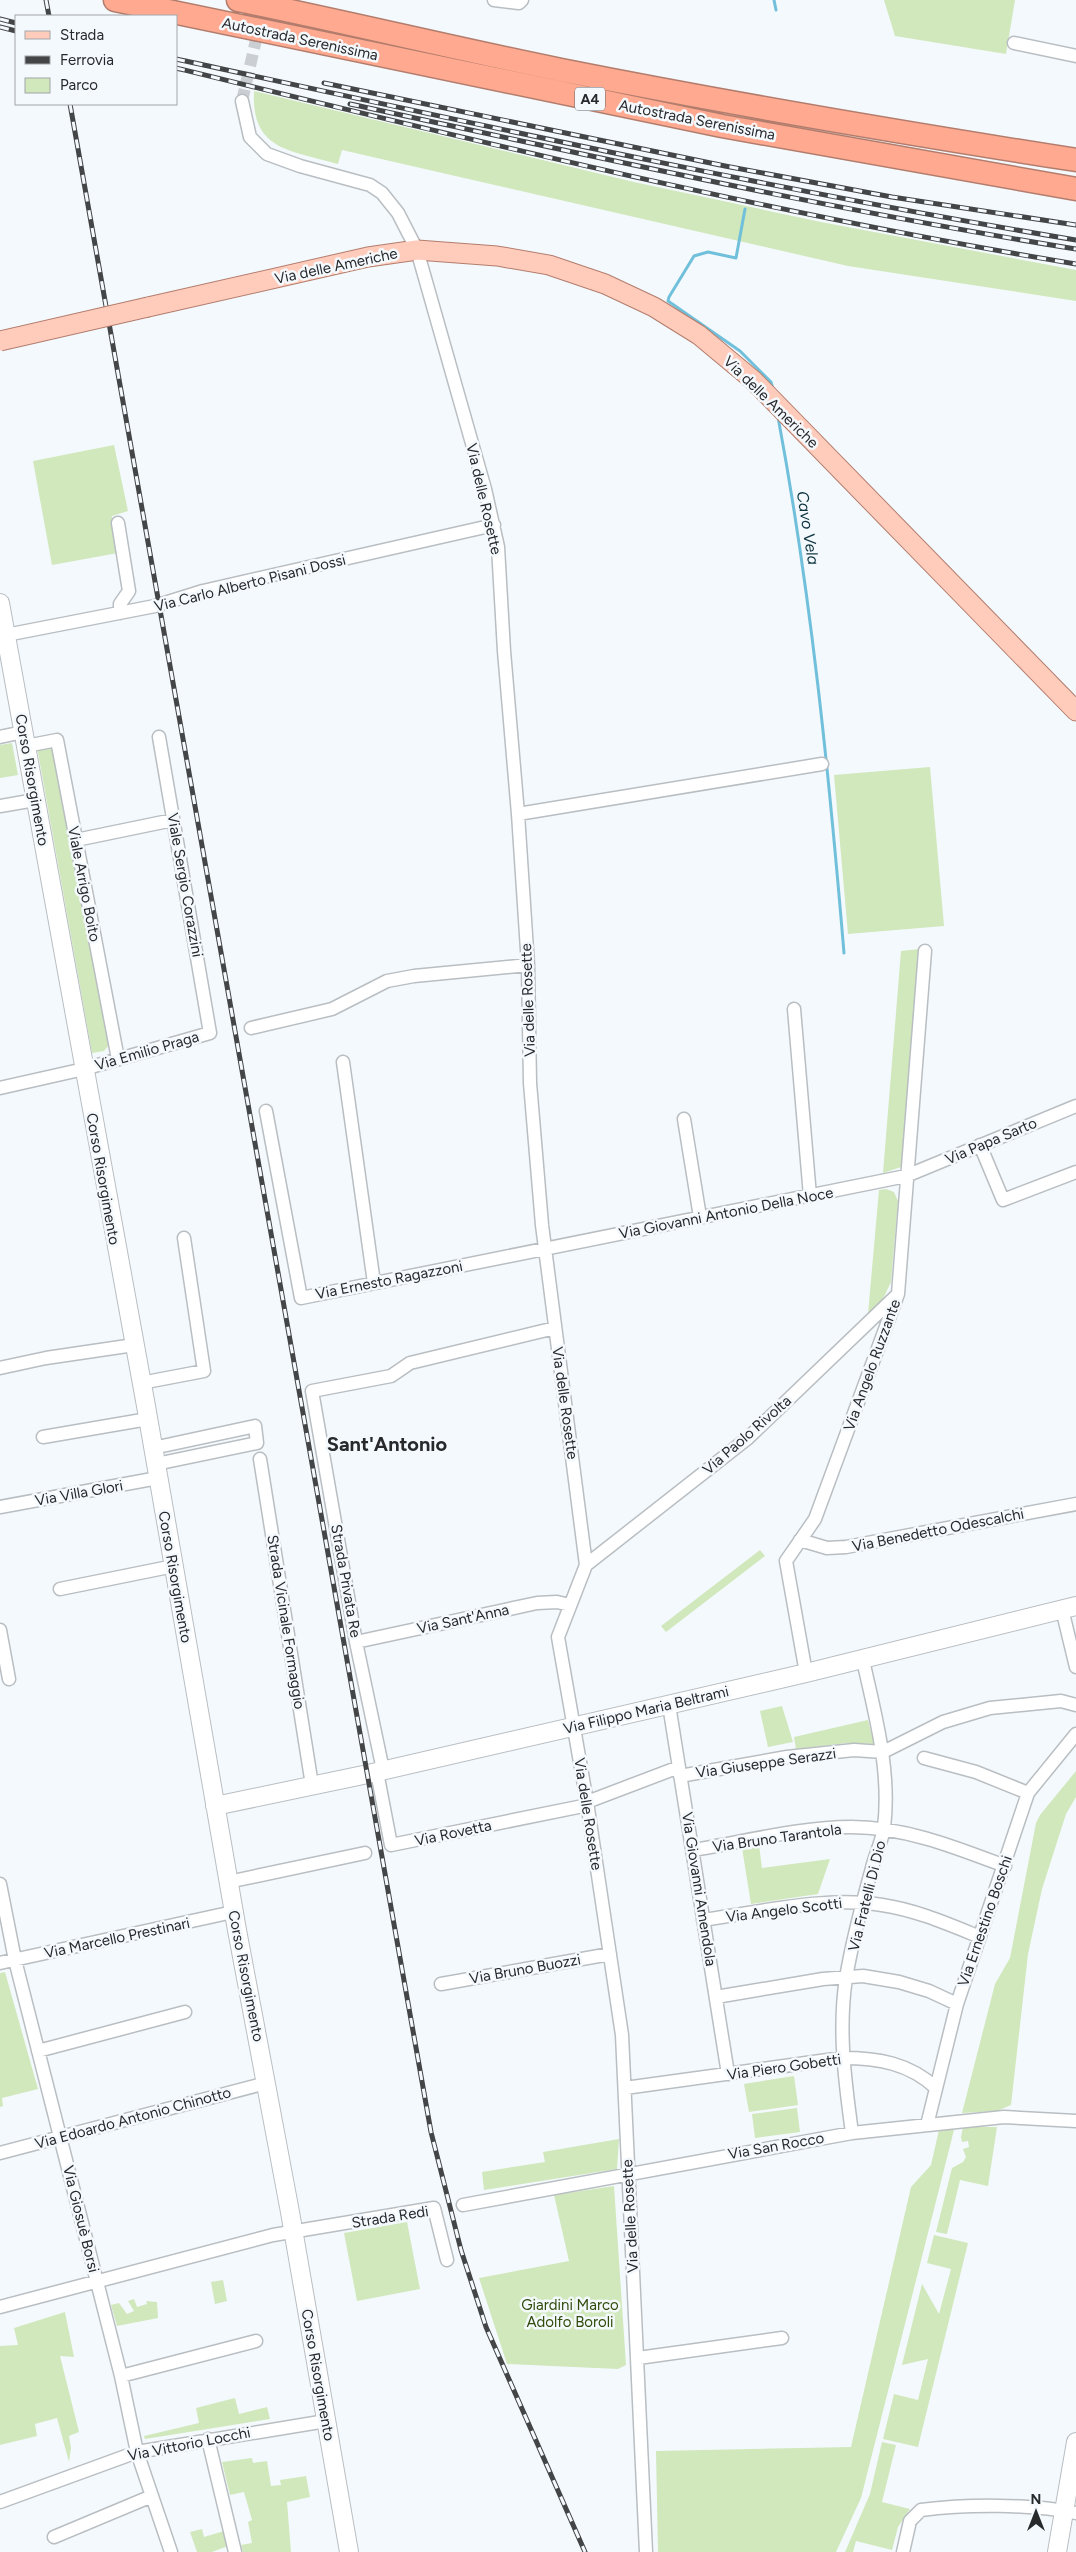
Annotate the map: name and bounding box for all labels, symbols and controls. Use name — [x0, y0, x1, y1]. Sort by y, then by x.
street label: Autostrada Serenissima — [220, 14, 380, 64]
legend — [15, 15, 178, 105]
text: Strada — [60, 26, 104, 44]
text: Ferrovia — [60, 51, 114, 69]
text: Parco — [60, 76, 98, 94]
road number: A4 — [575, 88, 605, 110]
street label: Autostrada Serenissima — [617, 96, 777, 144]
street label: Via delle Americhe — [273, 244, 399, 288]
street label: Via delle Americhe — [720, 352, 822, 452]
street label: Via delle Rosette — [462, 442, 506, 556]
water label: Cavo Vela — [793, 490, 823, 566]
street label: Via Carlo Alberto Pisani Dossi — [152, 550, 348, 616]
street label: Corso Risorgimento — [12, 713, 53, 848]
street label: Viale Sergio Corazzini — [163, 811, 207, 959]
street label: Viale Arrigo Boito — [64, 825, 104, 944]
street label: Via delle Rosette — [517, 943, 539, 1057]
street label: Via Emilio Praga — [93, 1028, 201, 1074]
street label: Corso Risorgimento — [83, 1112, 124, 1247]
street label: Via Papa Sarto — [942, 1113, 1040, 1168]
street label: Via Giovanni Antonio Della Noce — [617, 1183, 835, 1243]
street label: Via Ernesto Ragazzoni — [314, 1257, 464, 1303]
street label: Via Angelo Ruzzante — [840, 1297, 904, 1433]
street label: Via delle Rosette — [548, 1346, 582, 1460]
street label: Via Paolo Rivolta — [699, 1392, 795, 1478]
district label: Sant'Antonio — [327, 1432, 448, 1456]
street label: Via Villa Glori — [34, 1476, 124, 1510]
street label: Via Benedetto Odescalchi — [851, 1505, 1025, 1555]
street label: Corso Risorgimento — [155, 1510, 196, 1645]
street label: Strada Privata Re — [327, 1523, 365, 1639]
street label: Strada Vicinale Formaggio — [263, 1533, 309, 1711]
street label: Via Sant'Anna — [415, 1600, 511, 1638]
street label: Via Filippo Maria Beltrami — [561, 1682, 731, 1738]
street label: Via Giuseppe Serazzi — [695, 1744, 837, 1782]
street label: Via delle Rosette — [570, 1757, 606, 1871]
street label: Via Giovanni Amendola — [678, 1811, 720, 1967]
street label: Via Rovetta — [413, 1816, 493, 1850]
street label: Via Bruno Tarantola — [711, 1820, 843, 1856]
street label: Via Fratelli Di Dio — [845, 1838, 890, 1953]
street label: Via Ernestino Boschi — [954, 1853, 1016, 1989]
street label: Via Angelo Scotti — [725, 1894, 843, 1926]
street label: Corso Risorgimento — [224, 1909, 268, 2044]
street label: Via Marcello Prestinari — [42, 1914, 192, 1962]
street label: Via Bruno Buozzi — [468, 1950, 582, 1988]
street label: Via Piero Gobetti — [726, 2050, 842, 2084]
street label: Via Edoardo Antonio Chinotto — [33, 2083, 233, 2153]
street label: Via San Rocco — [727, 2129, 826, 2163]
street label: Via delle Rosette — [618, 2159, 642, 2273]
street label: Via Giosuè Borsi — [59, 2164, 103, 2274]
street label: Strada Redi — [350, 2202, 430, 2232]
park label: Giardini Marco Adolfo Boroli — [521, 2296, 619, 2331]
street label: Corso Risorgimento — [298, 2308, 339, 2443]
street label: Via Vittorio Locchi — [126, 2423, 252, 2465]
north arrow — [1011, 2487, 1061, 2537]
text: N — [1031, 2491, 1041, 2508]

